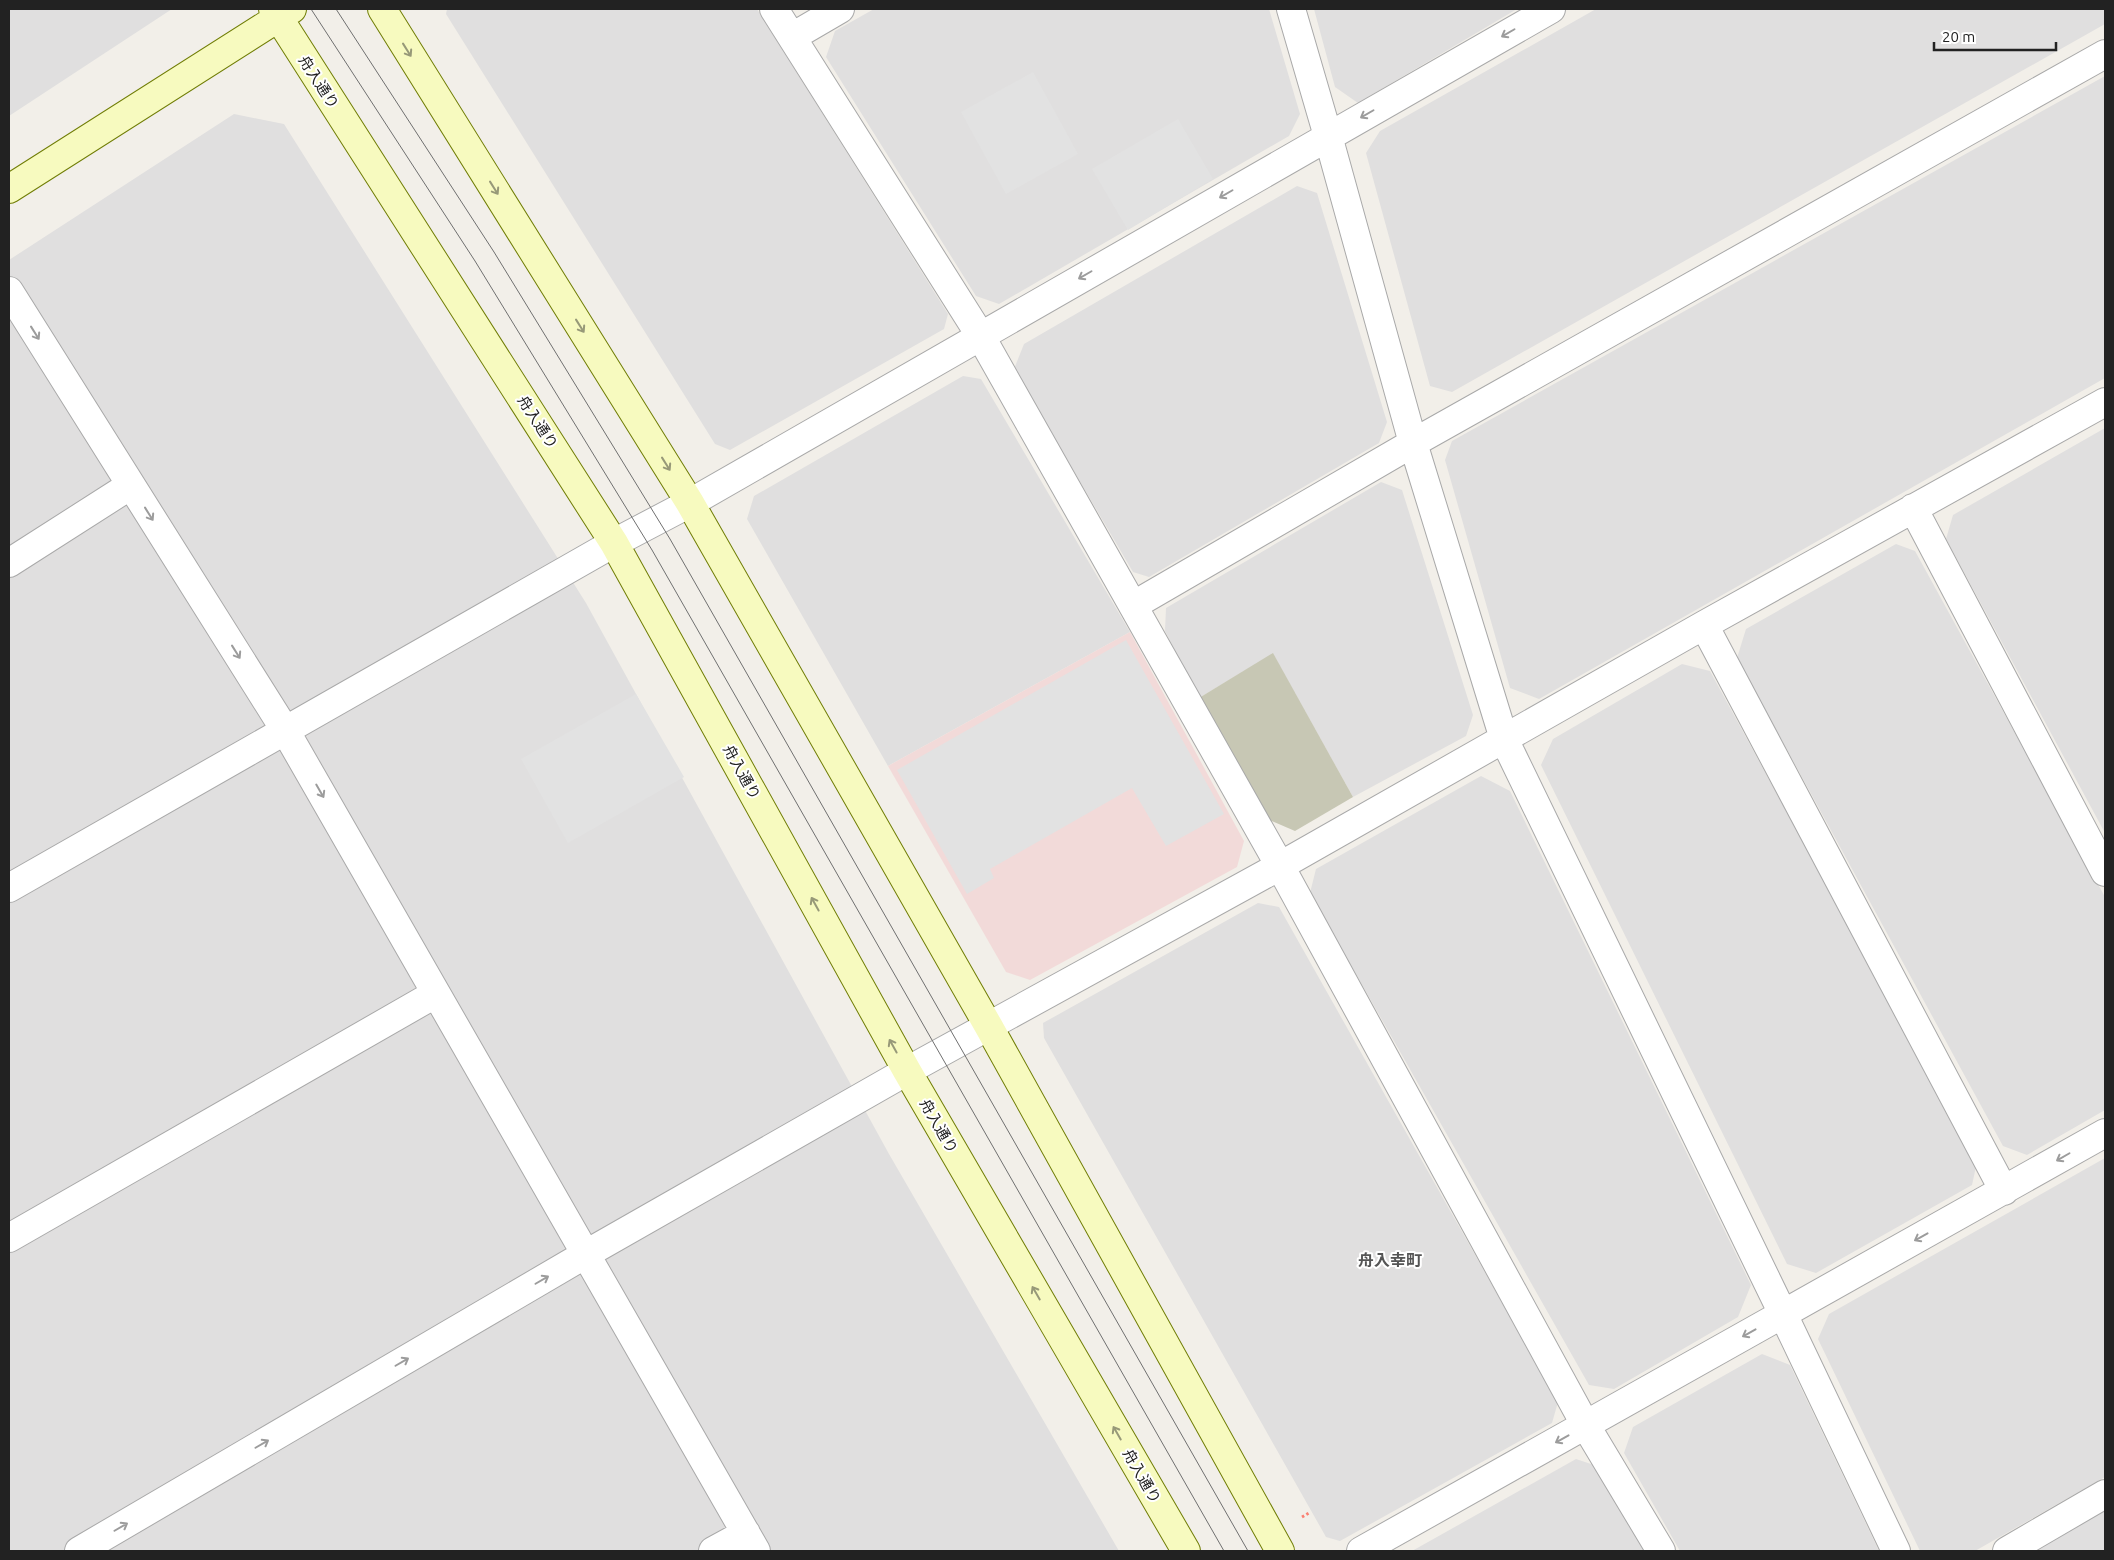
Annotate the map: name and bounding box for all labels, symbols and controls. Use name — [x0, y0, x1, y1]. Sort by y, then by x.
scale bar — [1934, 20, 2056, 52]
one-way arrow — [1501, 28, 1516, 38]
text: 20 m — [1942, 28, 1975, 45]
one-way arrow — [402, 43, 413, 57]
street label: 舟入通り — [296, 52, 342, 112]
one-way arrow — [1361, 109, 1375, 119]
one-way arrow — [489, 180, 499, 194]
one-way arrow — [1219, 190, 1234, 200]
one-way arrow — [1078, 271, 1093, 280]
one-way arrow — [575, 318, 585, 332]
one-way arrow — [30, 325, 40, 339]
street label: 舟入通り — [515, 392, 561, 452]
one-way arrow — [661, 456, 671, 470]
one-way arrow — [145, 507, 155, 521]
one-way arrow — [231, 644, 241, 658]
street label: 舟入通り — [720, 742, 764, 802]
one-way arrow — [316, 783, 325, 798]
one-way arrow — [809, 897, 819, 911]
one-way arrow — [888, 1039, 898, 1054]
street label: 舟入通り — [917, 1096, 961, 1156]
one-way arrow — [2055, 1152, 2070, 1162]
one-way arrow — [1915, 1232, 1929, 1242]
district label: 舟入幸町 — [1358, 1251, 1422, 1269]
one-way arrow — [534, 1275, 549, 1284]
one-way arrow — [1030, 1286, 1040, 1300]
one-way arrow — [1743, 1329, 1757, 1339]
one-way arrow — [394, 1357, 408, 1367]
one-way arrow — [1112, 1427, 1122, 1441]
one-way arrow — [1554, 1434, 1569, 1444]
one-way arrow — [254, 1439, 268, 1449]
street label: 舟入通り — [1120, 1446, 1164, 1506]
one-way arrow — [114, 1521, 128, 1531]

